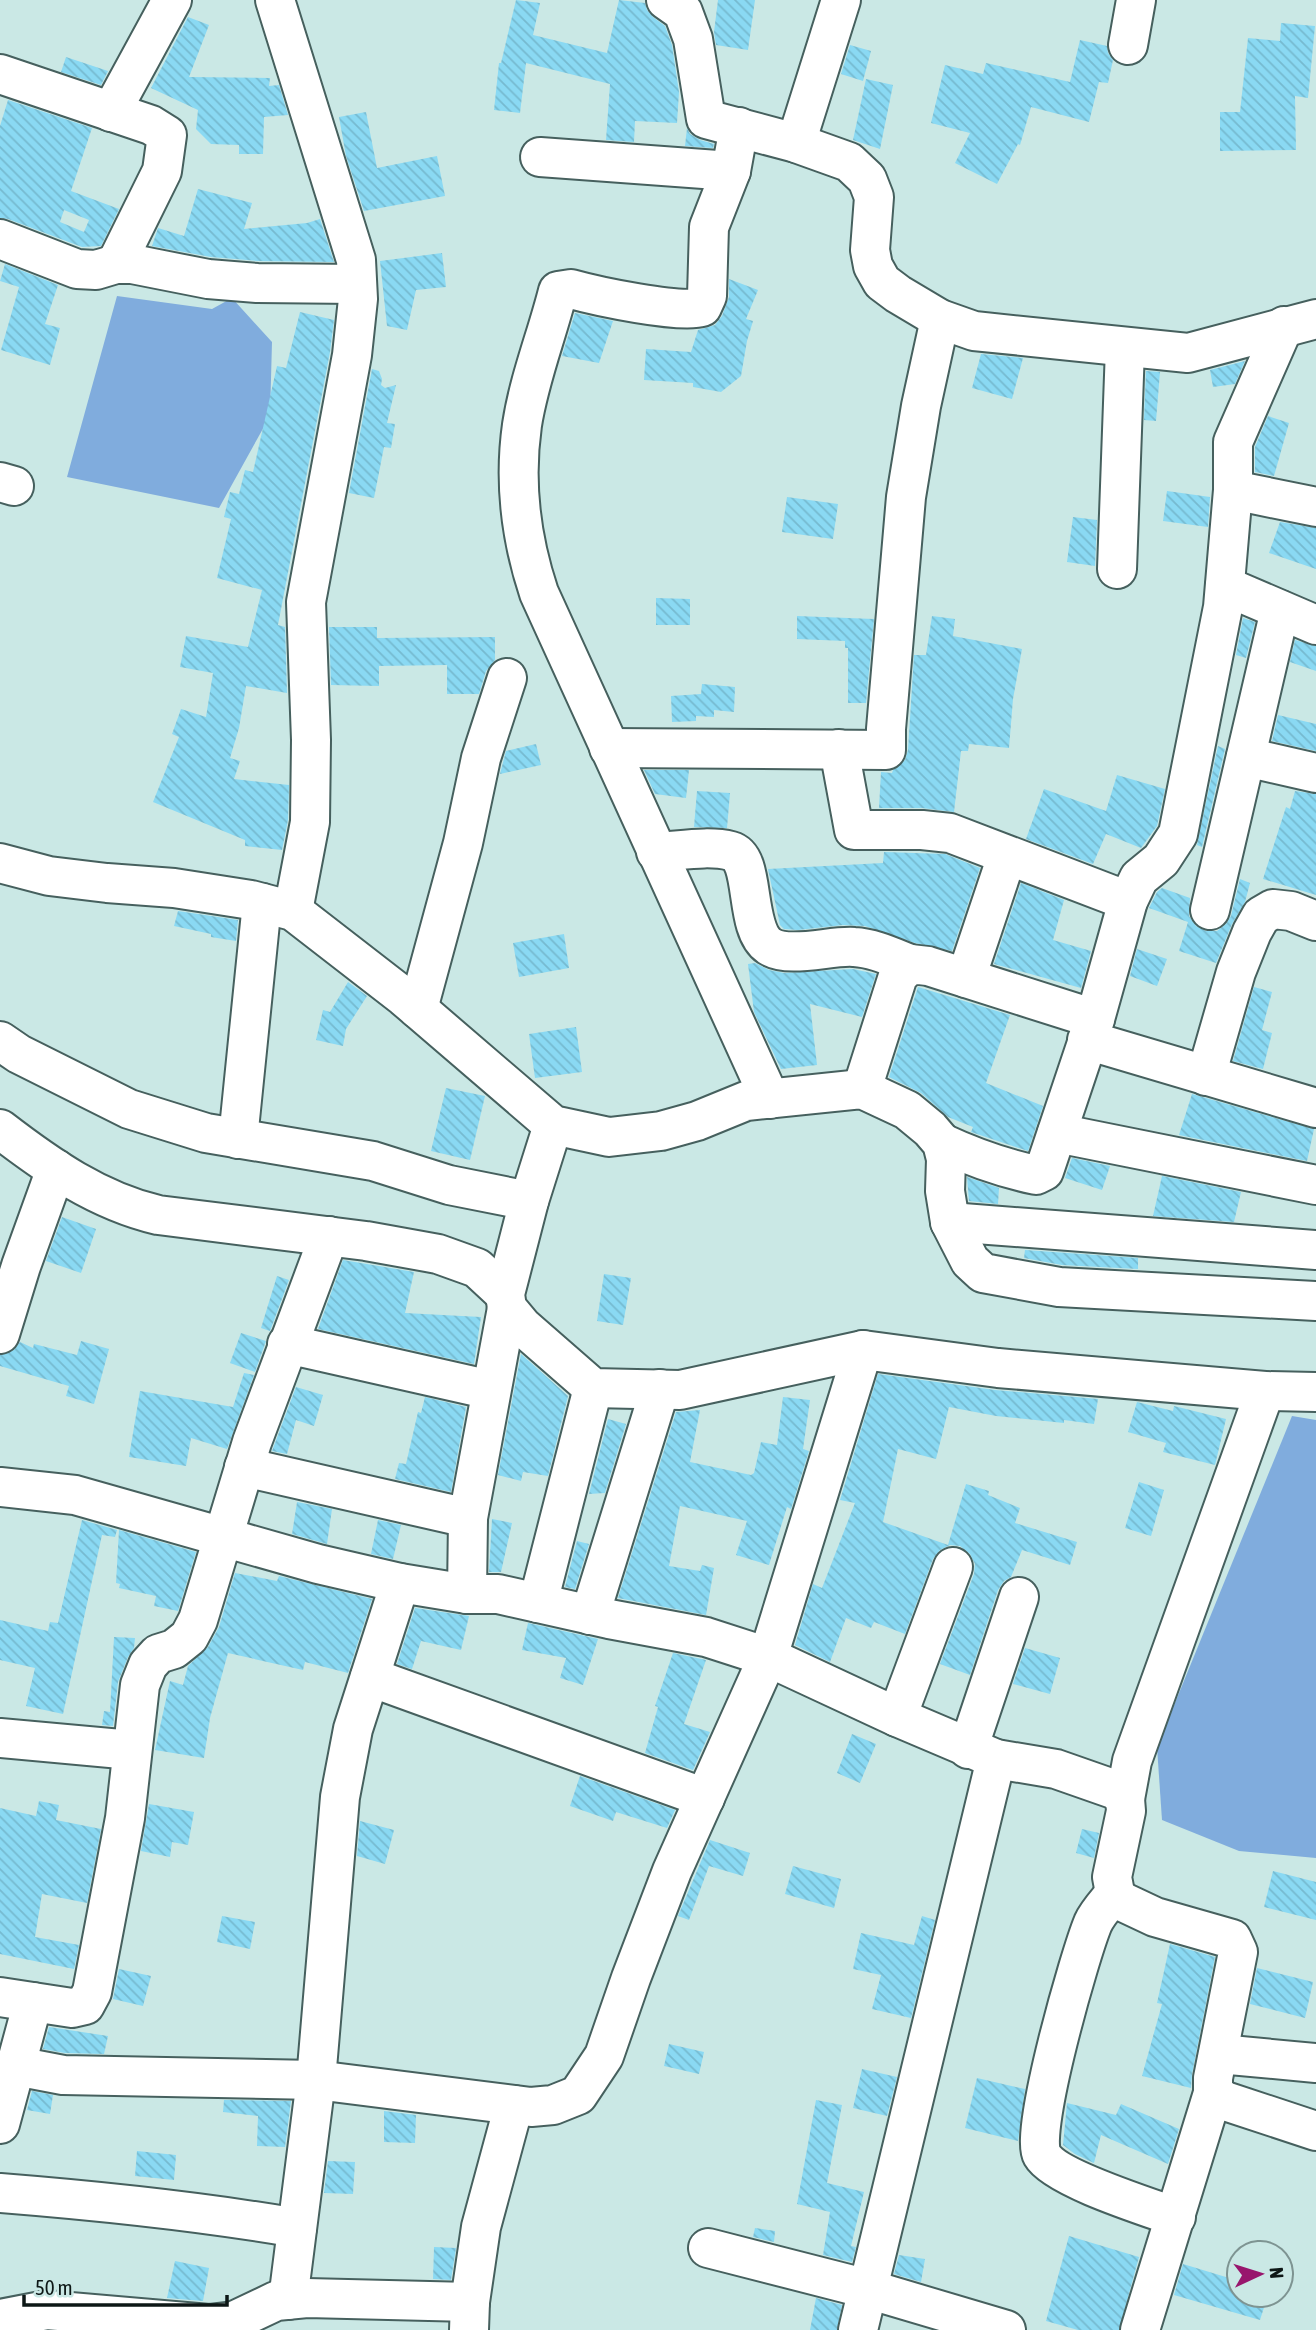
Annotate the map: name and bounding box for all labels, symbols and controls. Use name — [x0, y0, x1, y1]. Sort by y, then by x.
north arrow — [1225, 2239, 1295, 2309]
scale bar — [24, 2264, 228, 2308]
text: N — [1266, 2266, 1288, 2279]
text: 50 m — [35, 2275, 73, 2299]

